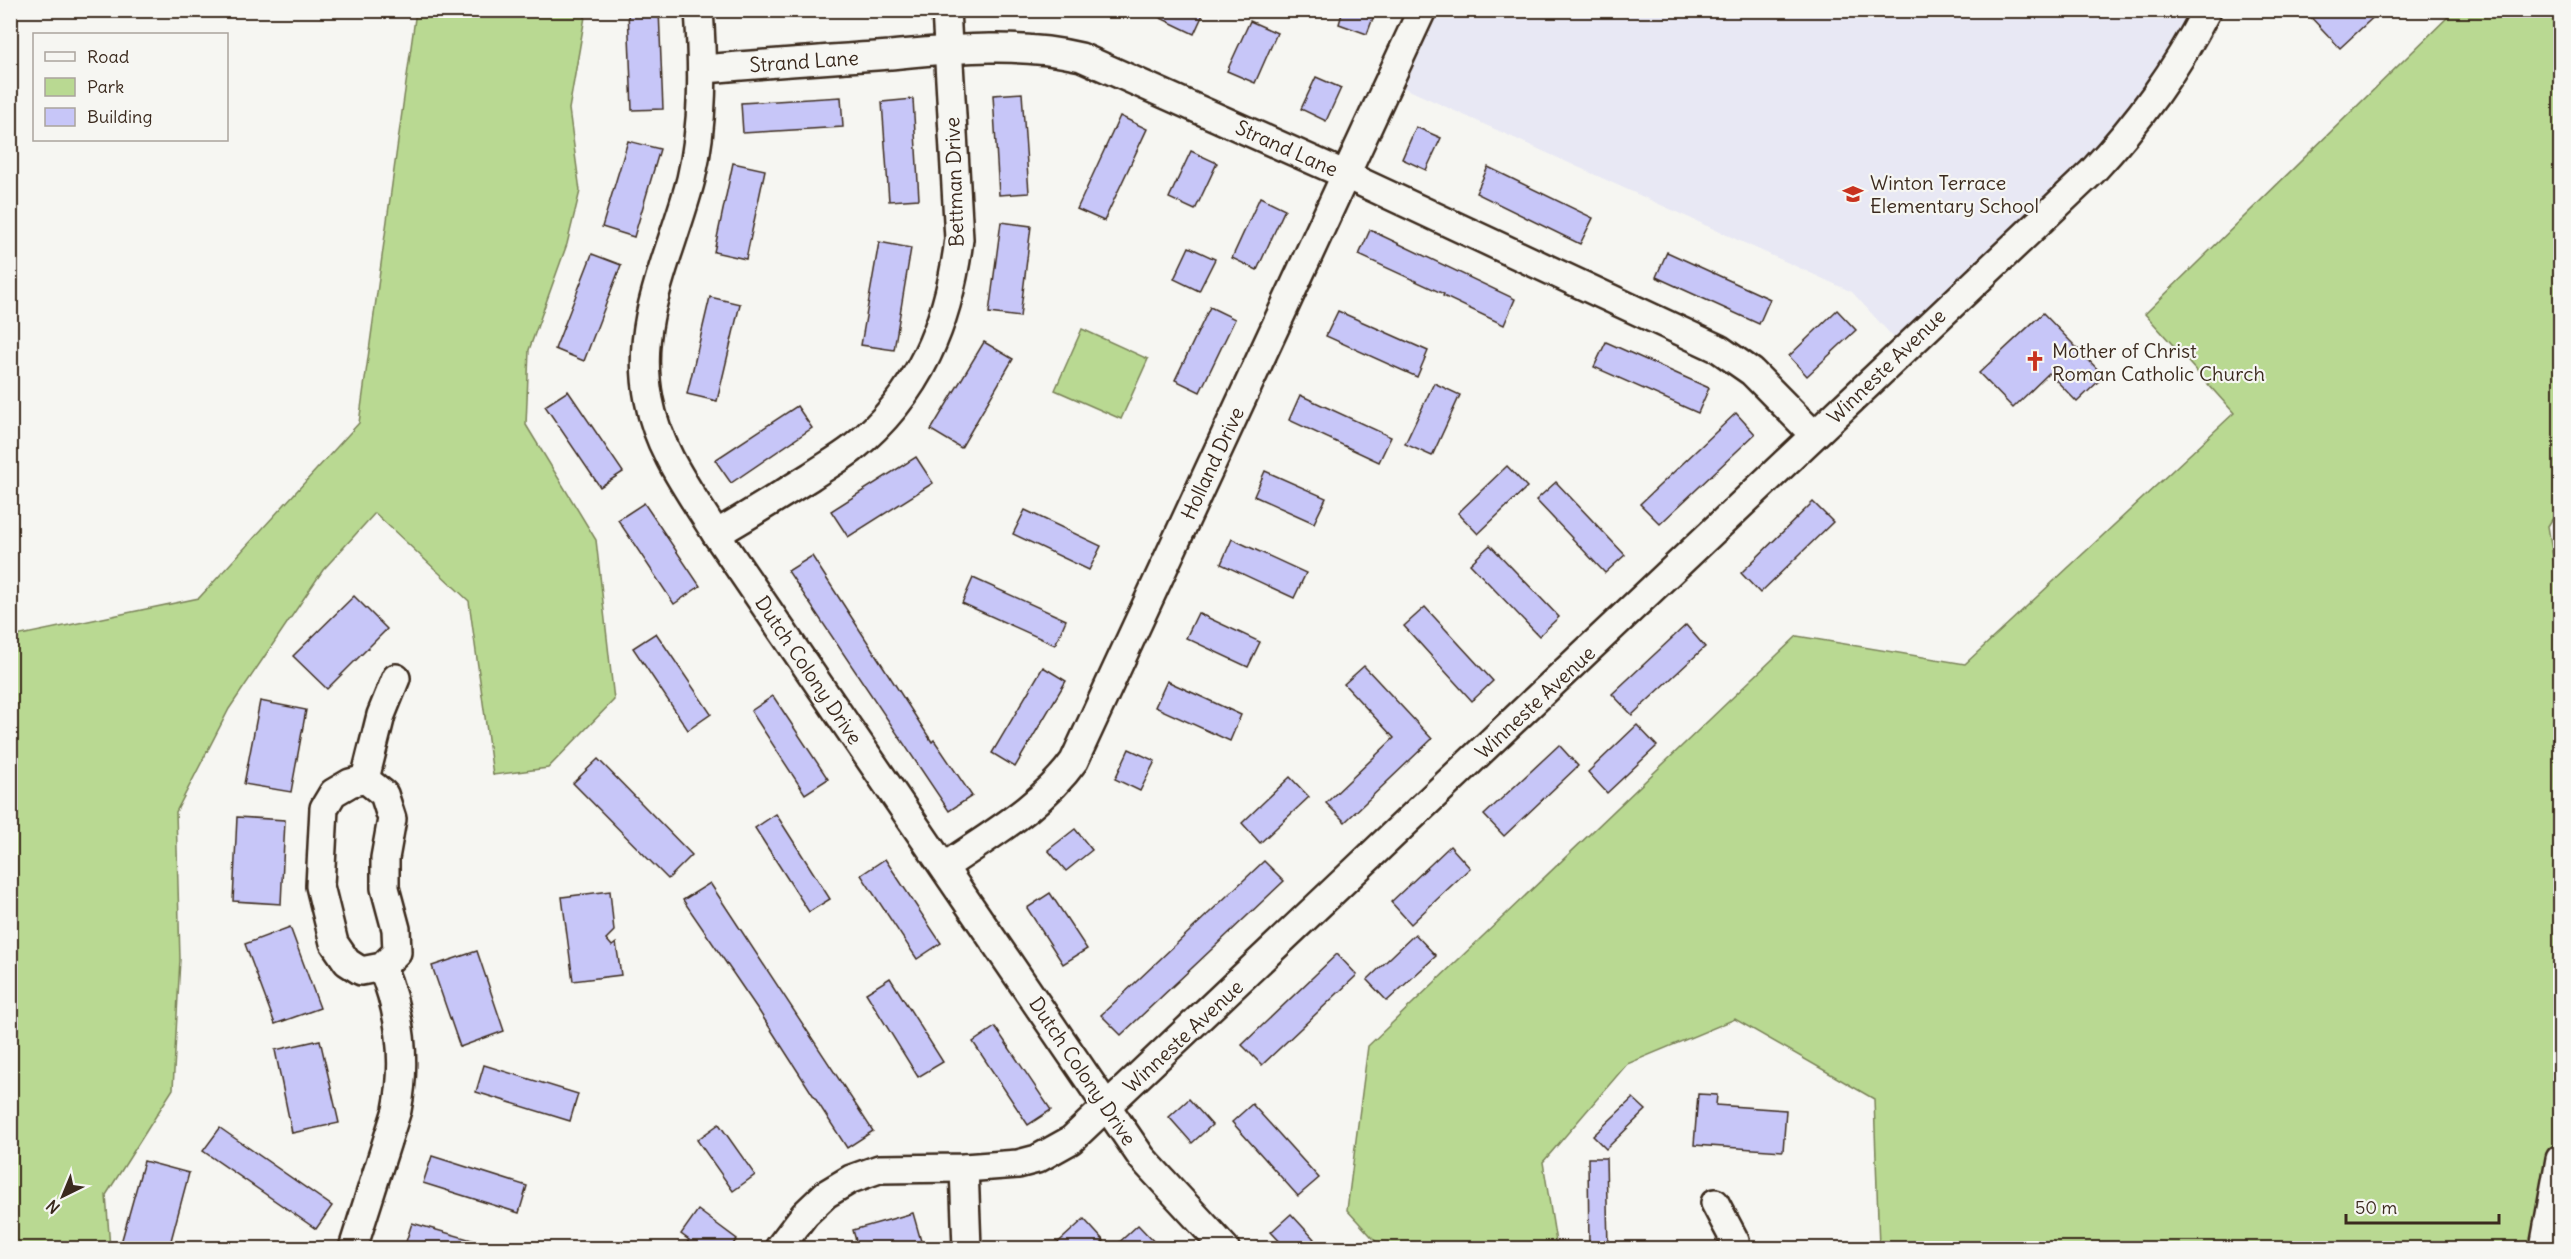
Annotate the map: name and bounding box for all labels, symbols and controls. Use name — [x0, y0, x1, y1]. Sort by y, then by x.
legend — [33, 33, 228, 141]
text: Road — [87, 45, 130, 68]
street label: Strand Lane — [749, 45, 859, 77]
text: Park — [87, 75, 124, 98]
text: Building — [87, 105, 152, 128]
street label: Strand Lane — [1232, 114, 1342, 182]
street label: Bettman Drive — [939, 117, 969, 247]
place label: Winton Terrace Elementary School — [1870, 170, 2039, 218]
school or university icon: Winton Terrace Elementary School — [1841, 182, 1865, 206]
street label: Winneste Avenue — [1822, 303, 1950, 429]
place label: Mother of Christ Roman Catholic Church — [2052, 338, 2265, 386]
church icon: Mother of Christ Roman Catholic Church — [2023, 349, 2047, 373]
street label: Holland Drive — [1175, 403, 1249, 523]
street label: Dutch Colony Drive — [750, 591, 868, 749]
street label: Winneste Avenue — [1470, 640, 1600, 764]
street label: Winneste Avenue — [1118, 974, 1248, 1098]
street label: Dutch Colony Drive — [1024, 992, 1142, 1150]
north arrow — [33, 1166, 93, 1226]
scale bar — [2346, 1187, 2499, 1225]
text: N — [42, 1196, 64, 1218]
text: 50 m — [2355, 1196, 2397, 1219]

